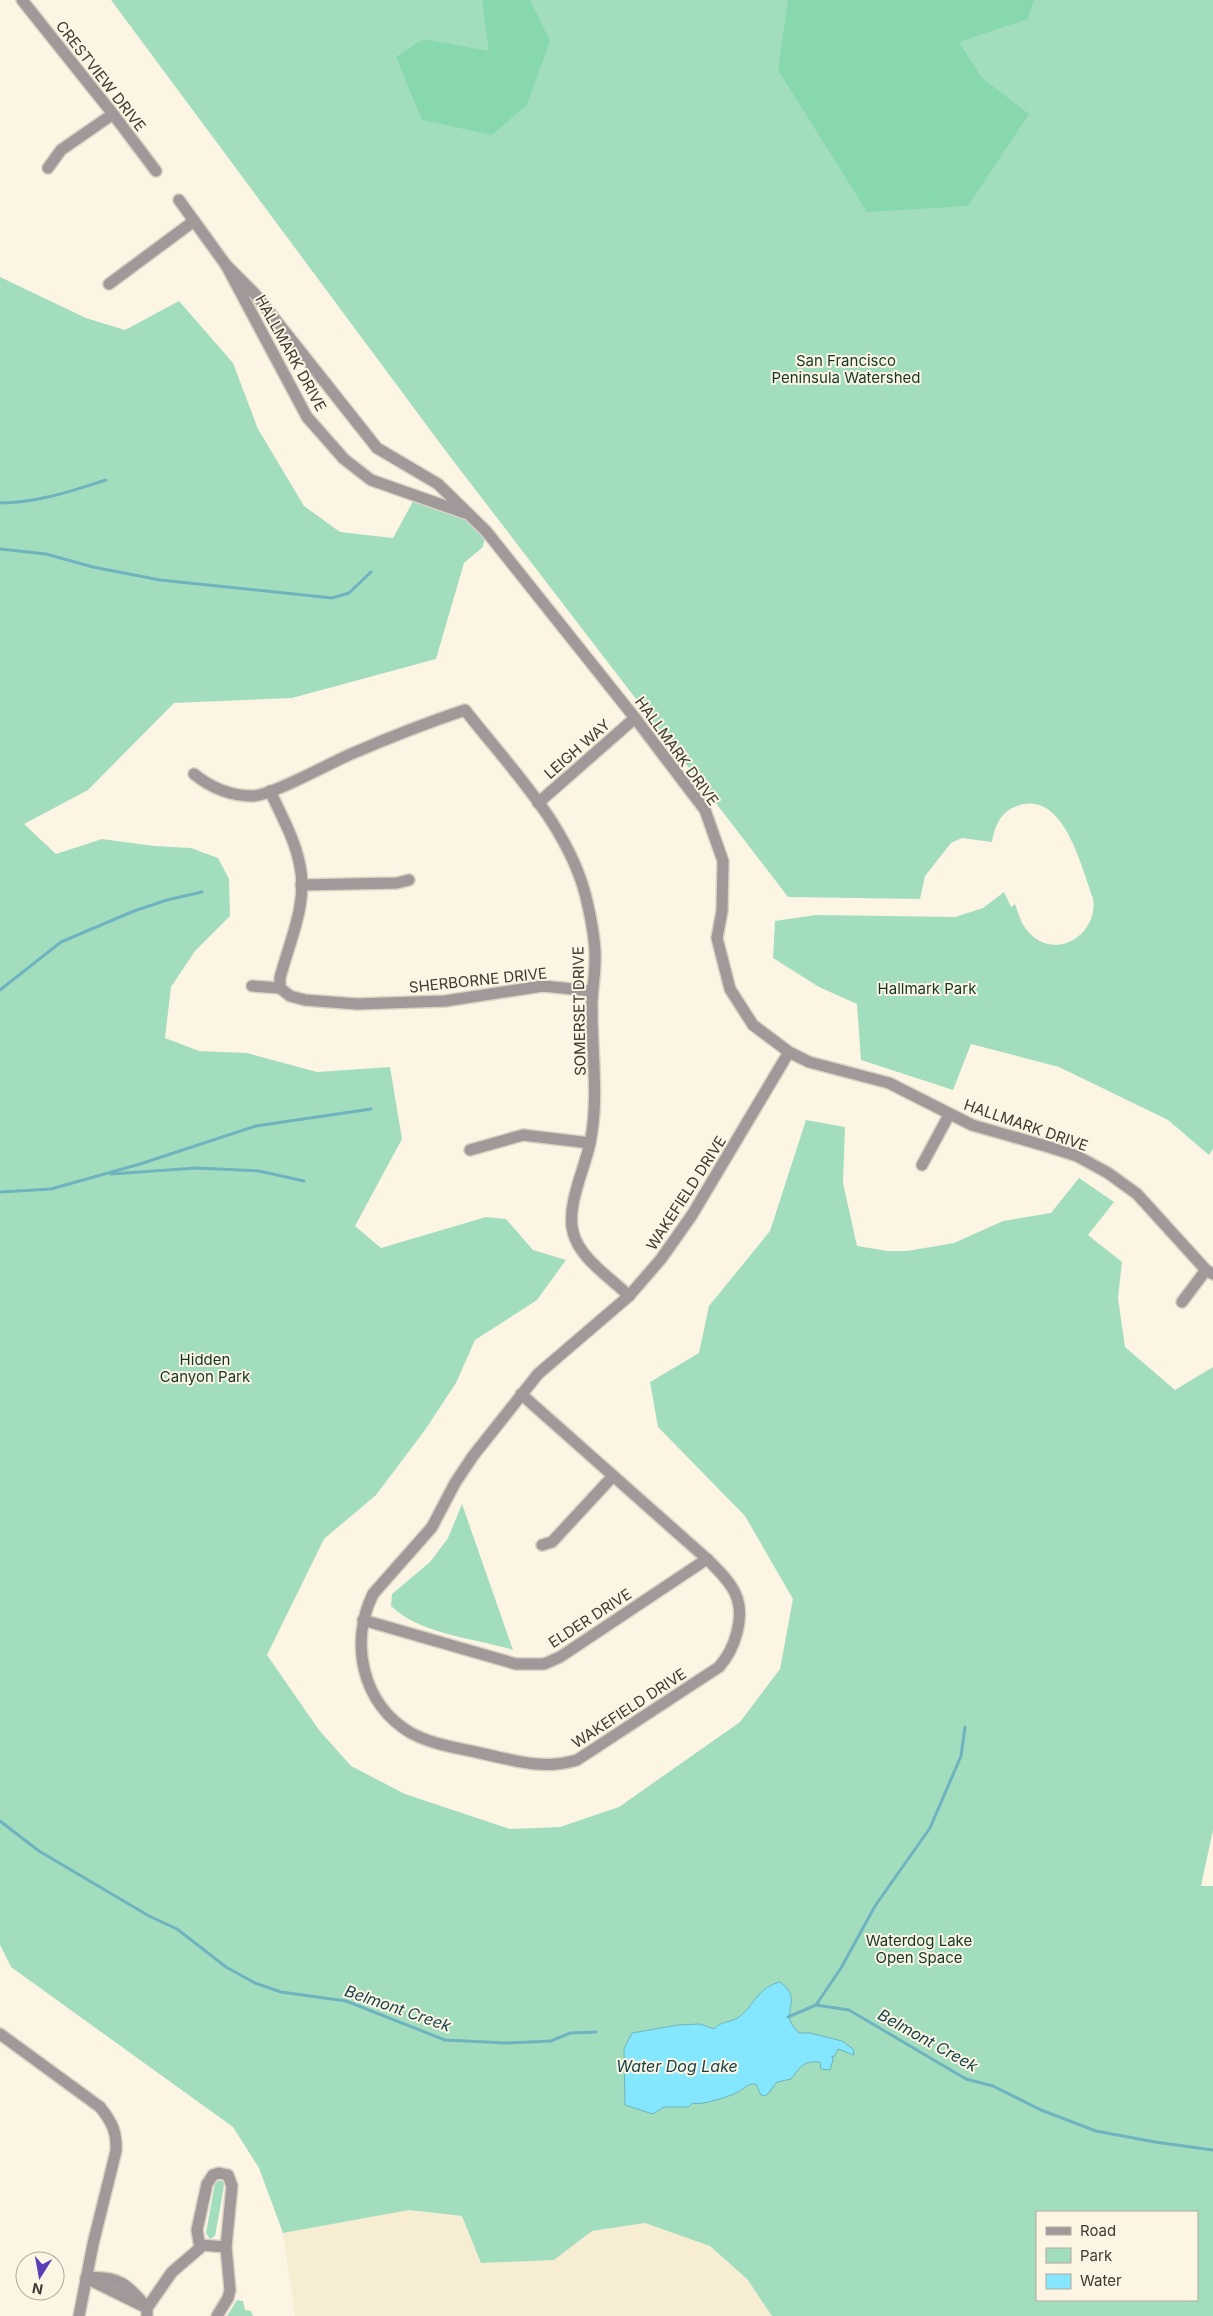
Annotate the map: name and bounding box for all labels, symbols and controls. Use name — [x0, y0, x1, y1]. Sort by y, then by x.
street label: CRESTVIEW DRIVE — [52, 17, 150, 135]
street label: HALLMARK DRIVE — [251, 291, 331, 415]
park label: San Francisco Peninsula Watershed — [772, 351, 920, 387]
street label: HALLMARK DRIVE — [631, 693, 723, 809]
street label: LEIGH WAY — [540, 715, 614, 783]
street label: SOMERSET DRIVE — [568, 946, 590, 1076]
street label: SHERBORNE DRIVE — [408, 963, 548, 997]
park label: Hallmark Park — [878, 979, 977, 998]
street label: HALLMARK DRIVE — [961, 1095, 1091, 1155]
street label: WAKEFIELD DRIVE — [642, 1132, 730, 1254]
park label: Hidden Canyon Park — [160, 1350, 251, 1386]
street label: ELDER DRIVE — [545, 1584, 635, 1652]
street label: WAKEFIELD DRIVE — [568, 1664, 690, 1752]
park label: Waterdog Lake Open Space — [866, 1931, 972, 1967]
water label: Belmont Creek — [342, 1980, 454, 2036]
water label: Belmont Creek — [875, 2004, 982, 2076]
water label: Water Dog Lake — [616, 2056, 738, 2076]
legend — [1036, 2211, 1198, 2301]
text: Road — [1080, 2221, 1116, 2240]
text: Park — [1080, 2246, 1113, 2265]
north arrow — [15, 2251, 65, 2301]
text: Water — [1080, 2271, 1122, 2290]
text: N — [31, 2280, 44, 2299]

